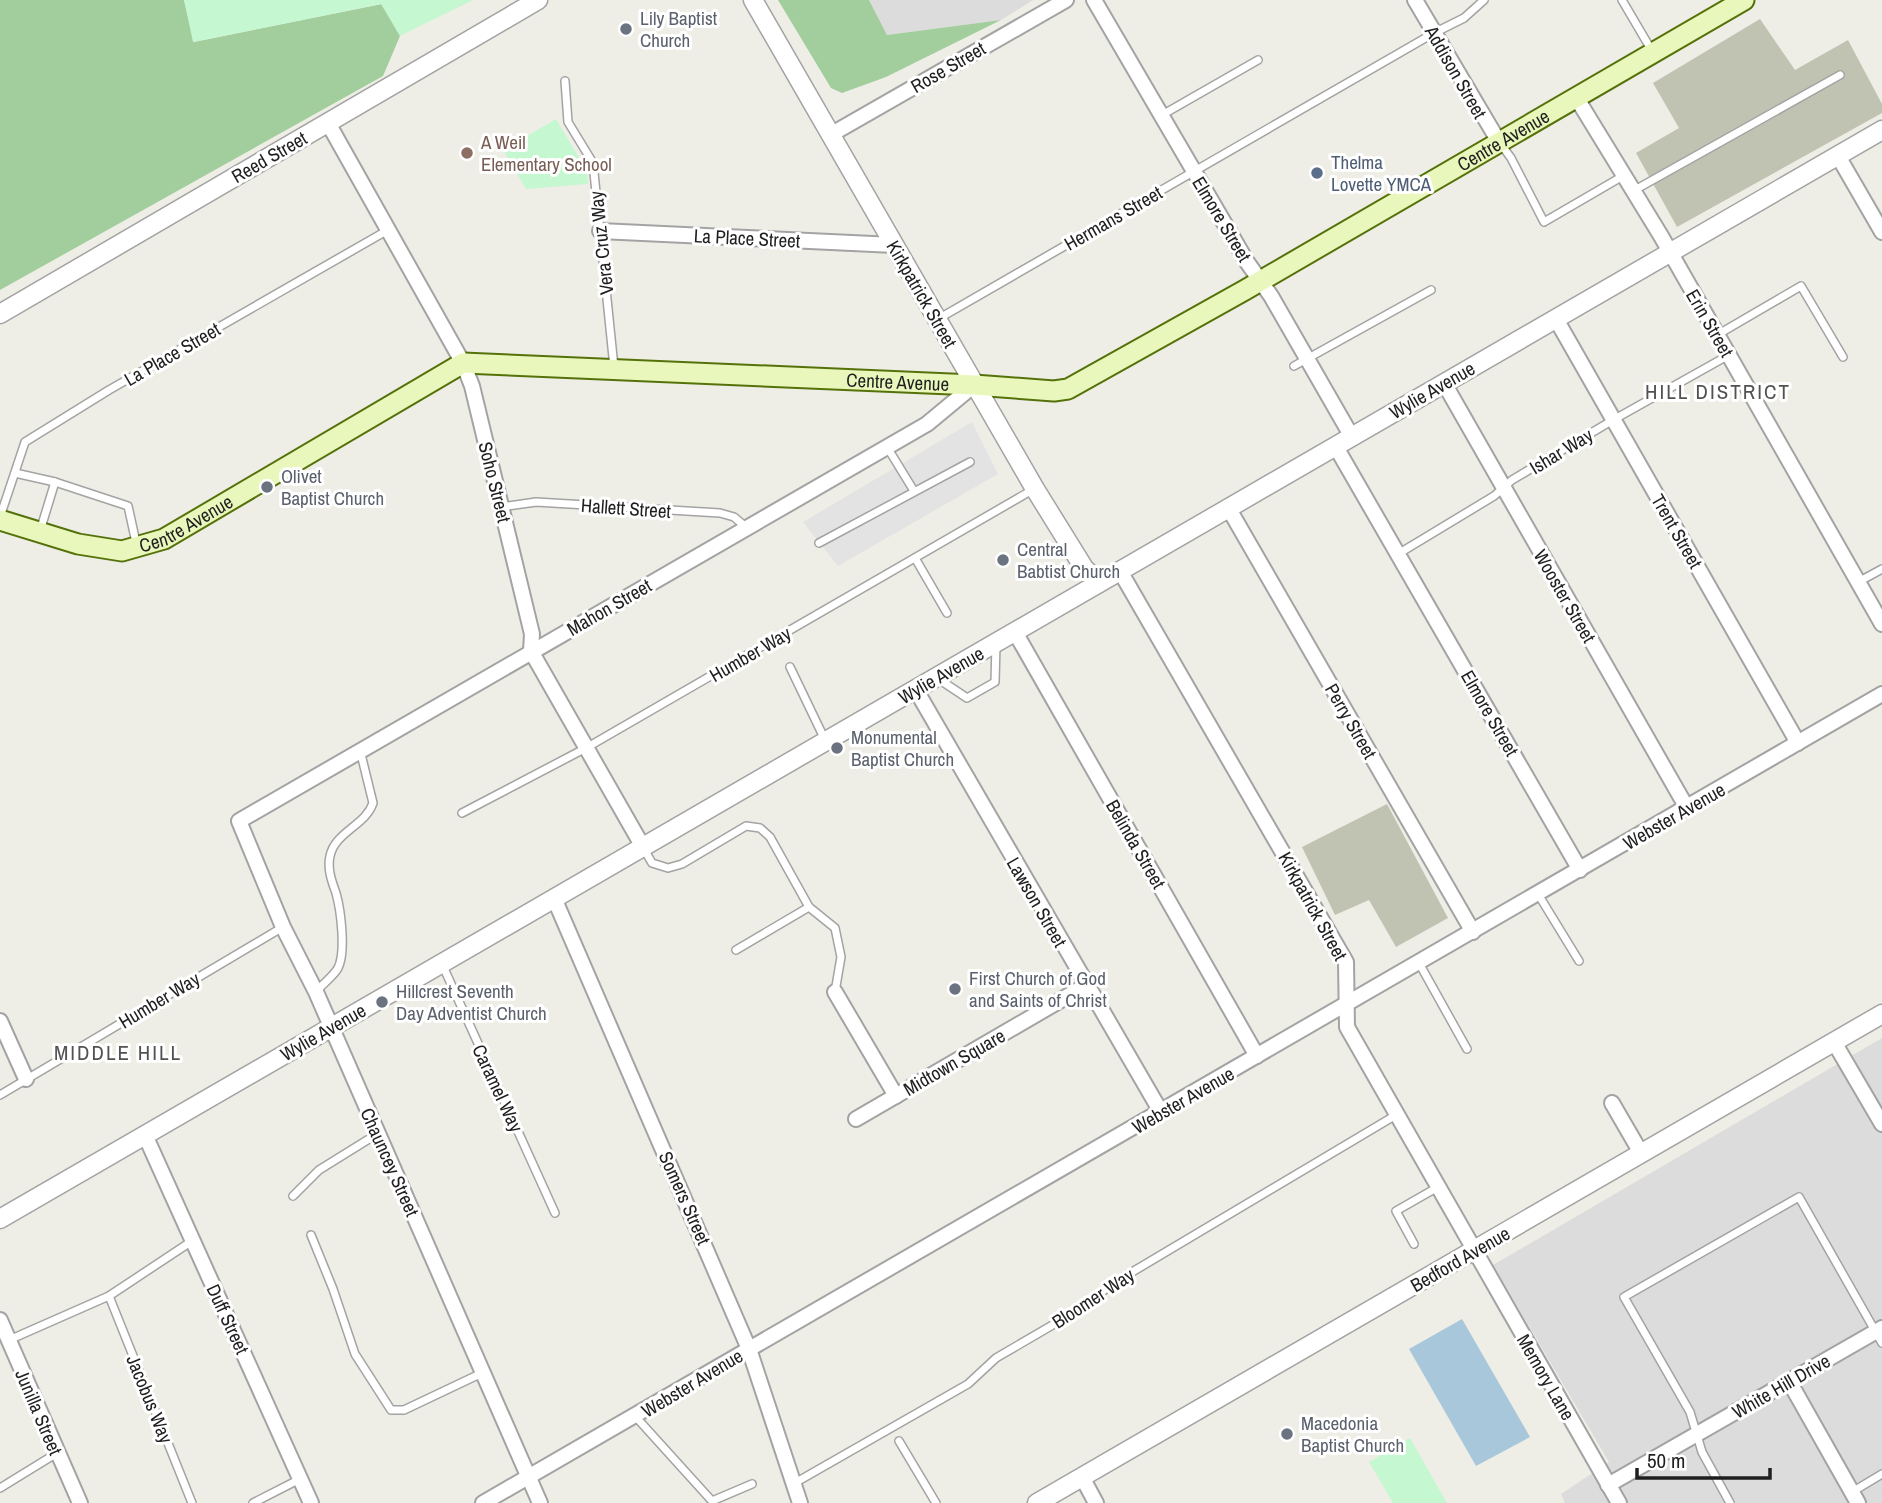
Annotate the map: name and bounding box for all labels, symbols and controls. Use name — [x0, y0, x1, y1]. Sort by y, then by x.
place label: Lily Baptist Church — [640, 5, 718, 53]
street label: Addison Street — [1418, 20, 1493, 124]
marker: Lily Baptist Church — [618, 21, 634, 37]
street label: Rose Street — [906, 35, 991, 99]
street label: Centre Avenue — [1452, 103, 1554, 177]
street label: Reed Street — [226, 125, 312, 189]
place label: A Weil Elementary School — [480, 129, 612, 177]
marker: A Weil Elementary School — [459, 145, 475, 161]
place label: Thelma Lovette YMCA — [1331, 149, 1432, 197]
marker: Thelma Lovette YMCA — [1309, 165, 1325, 181]
street label: Elmore Street — [1186, 171, 1258, 267]
street label: Hermans Street — [1059, 179, 1167, 257]
street label: Vera Cruz Way — [583, 190, 619, 296]
street label: La Place Street — [693, 222, 802, 254]
street label: Kirkpatrick Street — [881, 235, 964, 353]
street label: Erin Street — [1680, 284, 1740, 362]
street label: La Place Street — [119, 316, 225, 392]
street label: Wylie Avenue — [1384, 355, 1480, 425]
street label: Centre Avenue — [846, 367, 950, 397]
district label: HILL DISTRICT — [1645, 377, 1791, 406]
street label: Ishar Way — [1524, 422, 1598, 480]
street label: Soho Street — [472, 439, 518, 526]
place label: Olivet Baptist Church — [281, 463, 384, 511]
marker: Olivet Baptist Church — [259, 479, 275, 495]
street label: Centre Avenue — [136, 488, 237, 558]
street label: Trent Street — [1645, 489, 1709, 573]
street label: Hallett Street — [580, 492, 672, 524]
place label: Central Babtist Church — [1017, 536, 1120, 584]
street label: Wooster Street — [1528, 545, 1603, 648]
marker: Central Babtist Church — [995, 552, 1011, 568]
street label: Mahon Street — [562, 572, 657, 642]
street label: Humber Way — [704, 620, 796, 688]
street label: Wylie Avenue — [893, 640, 989, 710]
street label: Elmore Street — [1455, 665, 1525, 761]
street label: Perry Street — [1319, 678, 1383, 764]
place label: Monumental Baptist Church — [851, 724, 954, 772]
marker: Monumental Baptist Church — [829, 740, 845, 756]
street label: Webster Avenue — [1618, 776, 1730, 856]
street label: Belinda Street — [1100, 795, 1172, 894]
street label: Kirkpatrick Street — [1272, 847, 1354, 966]
street label: Lawson Street — [1001, 852, 1073, 952]
street label: Humber Way — [114, 965, 205, 1034]
place label: First Church of God and Saints of Christ — [969, 965, 1107, 1013]
place label: Hillcrest Seventh Day Adventist Church — [396, 978, 547, 1026]
marker: First Church of God and Saints of Christ — [947, 981, 963, 997]
marker: Hillcrest Seventh Day Adventist Church — [374, 994, 390, 1010]
street label: Wylie Avenue — [275, 997, 371, 1067]
street label: Midtown Square — [898, 1022, 1010, 1102]
district label: MIDDLE HILL — [54, 1038, 182, 1067]
street label: Caramel Way — [466, 1040, 530, 1136]
street label: Webster Avenue — [1127, 1060, 1239, 1140]
street label: Chauncey Street — [355, 1104, 426, 1221]
street label: Somers Street — [653, 1147, 717, 1249]
street label: Bedford Avenue — [1406, 1220, 1514, 1298]
street label: Bloomer Way — [1047, 1262, 1139, 1334]
street label: Duff Street — [201, 1280, 256, 1359]
street label: Memory Lane — [1511, 1329, 1581, 1425]
street label: Webster Avenue — [637, 1343, 747, 1423]
street label: White Hill Drive — [1727, 1347, 1835, 1425]
street label: Jacobus Way — [121, 1351, 180, 1447]
street label: Junilla Street — [9, 1365, 69, 1460]
place label: Macedonia Baptist Church — [1301, 1410, 1404, 1458]
marker: Macedonia Baptist Church — [1279, 1426, 1295, 1442]
scale bar — [1637, 1436, 1770, 1480]
text: 50 m — [1647, 1446, 1685, 1475]

